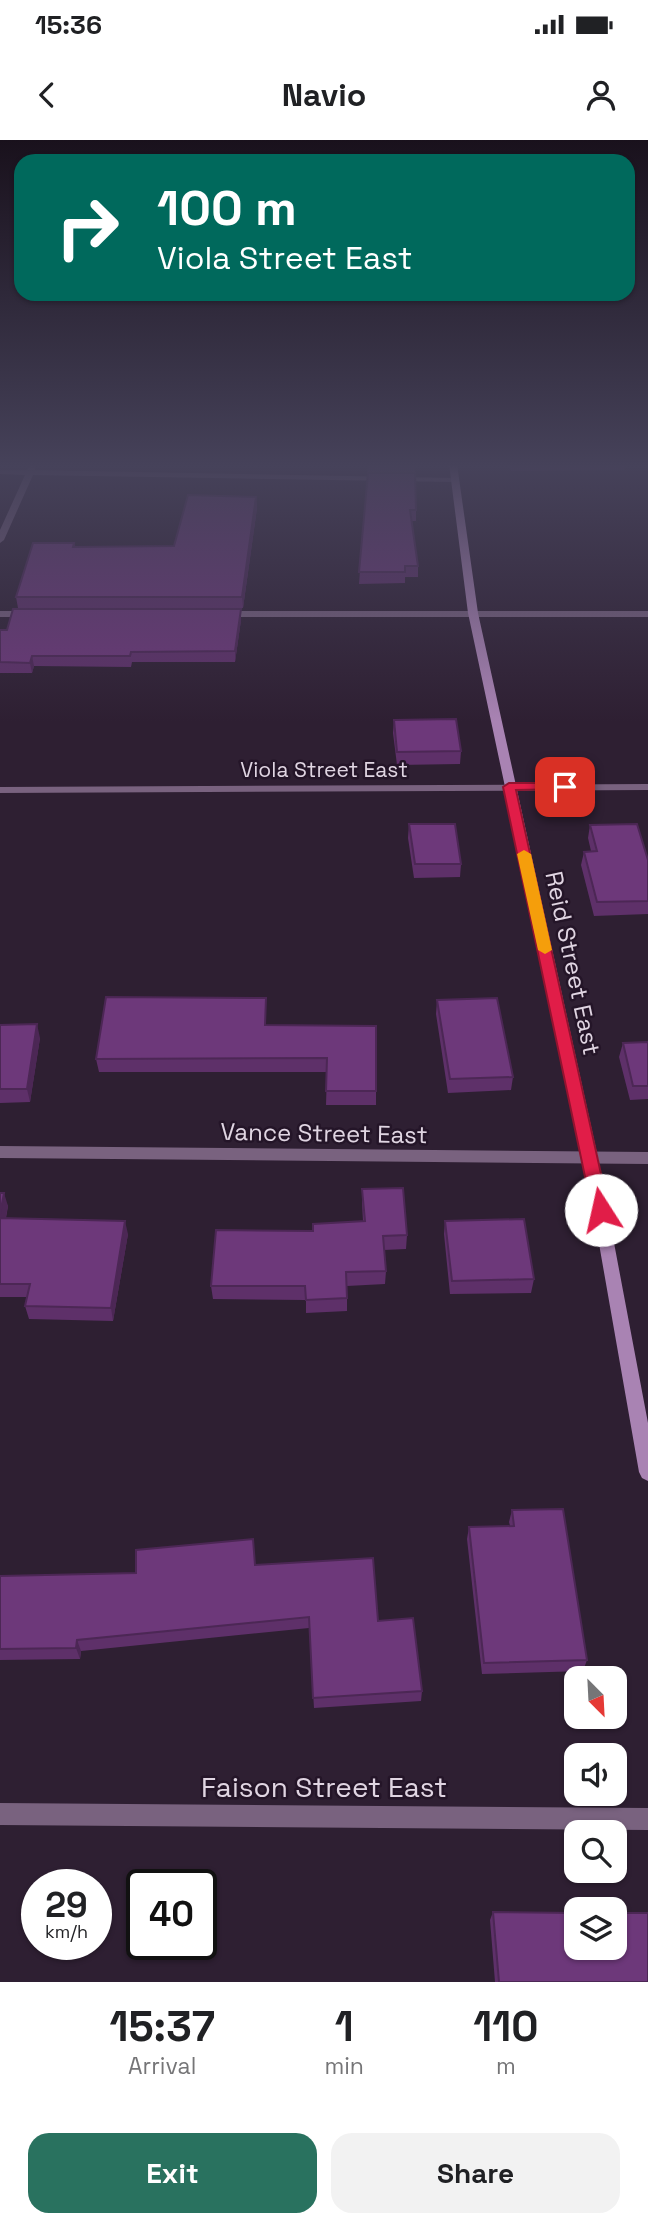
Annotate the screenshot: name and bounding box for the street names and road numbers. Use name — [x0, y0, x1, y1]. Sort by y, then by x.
street label: Viola Street East — [240, 756, 408, 783]
street label: Reid Street East — [538, 868, 608, 1058]
street label: Vance Street East — [220, 1116, 428, 1150]
street label: Faison Street East — [201, 1769, 447, 1805]

